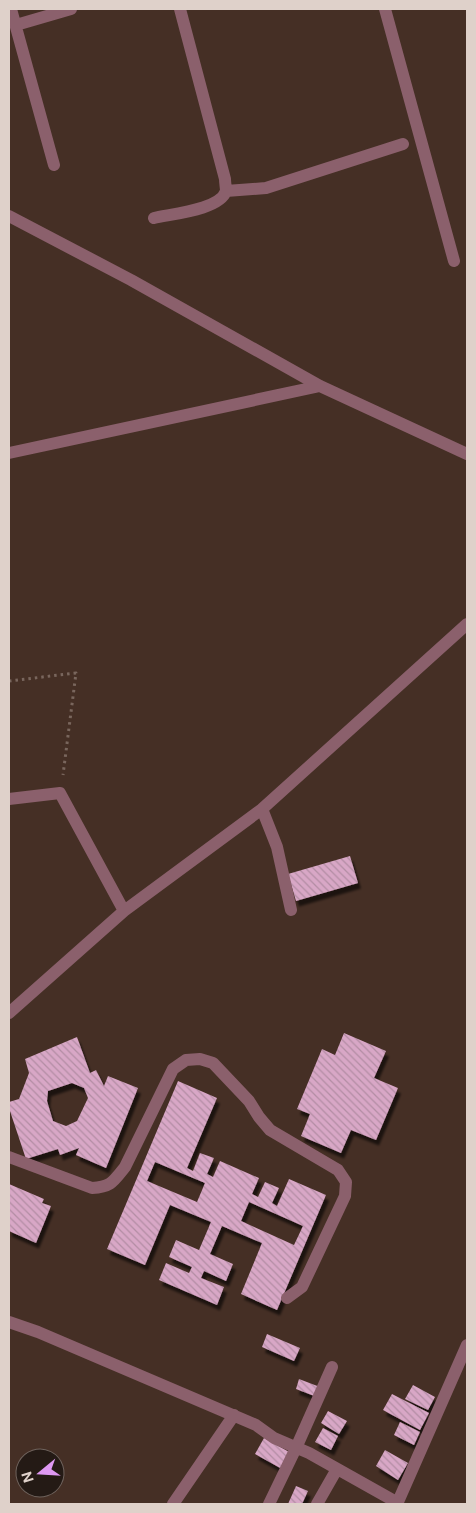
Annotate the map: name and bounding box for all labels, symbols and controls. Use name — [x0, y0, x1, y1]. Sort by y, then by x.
north arrow — [15, 1448, 65, 1498]
text: N — [18, 1469, 37, 1485]

